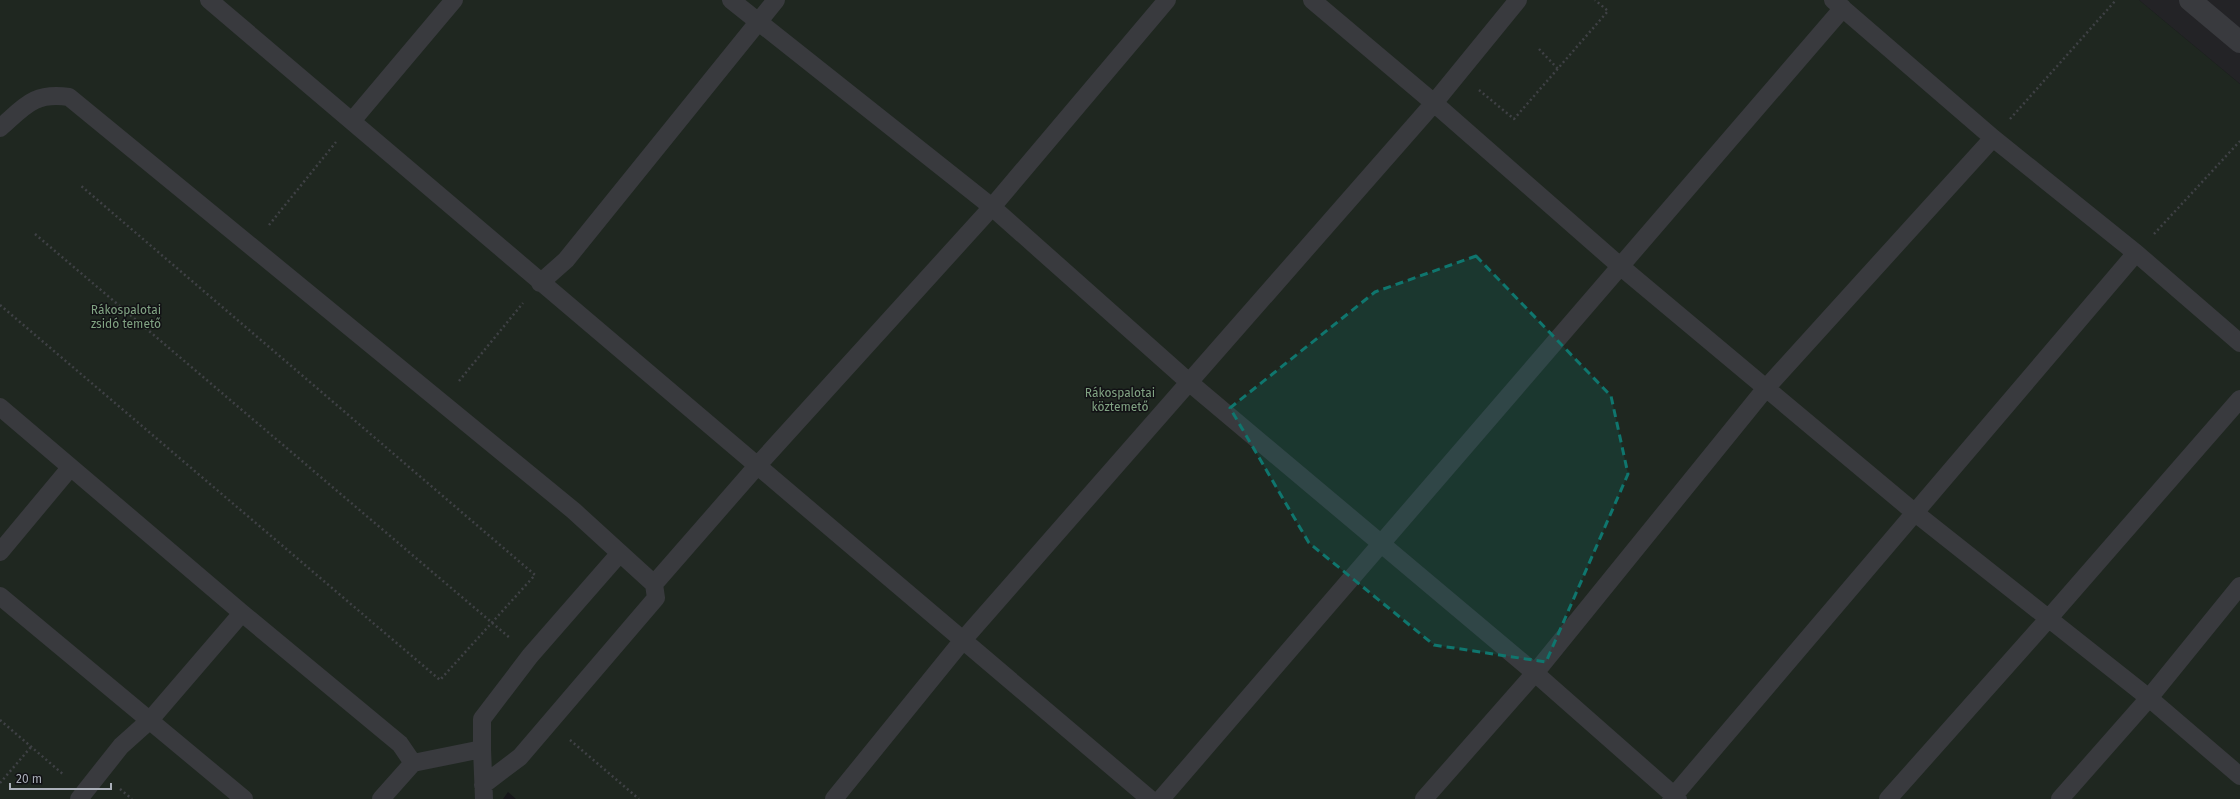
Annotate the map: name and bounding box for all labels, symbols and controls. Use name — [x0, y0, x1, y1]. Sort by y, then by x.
park label: Rákospalotai zsidó temető — [91, 303, 161, 331]
park label: Rákospalotai köztemető — [1085, 386, 1155, 414]
scale bar — [10, 765, 111, 791]
text: 20 m — [16, 772, 42, 786]

